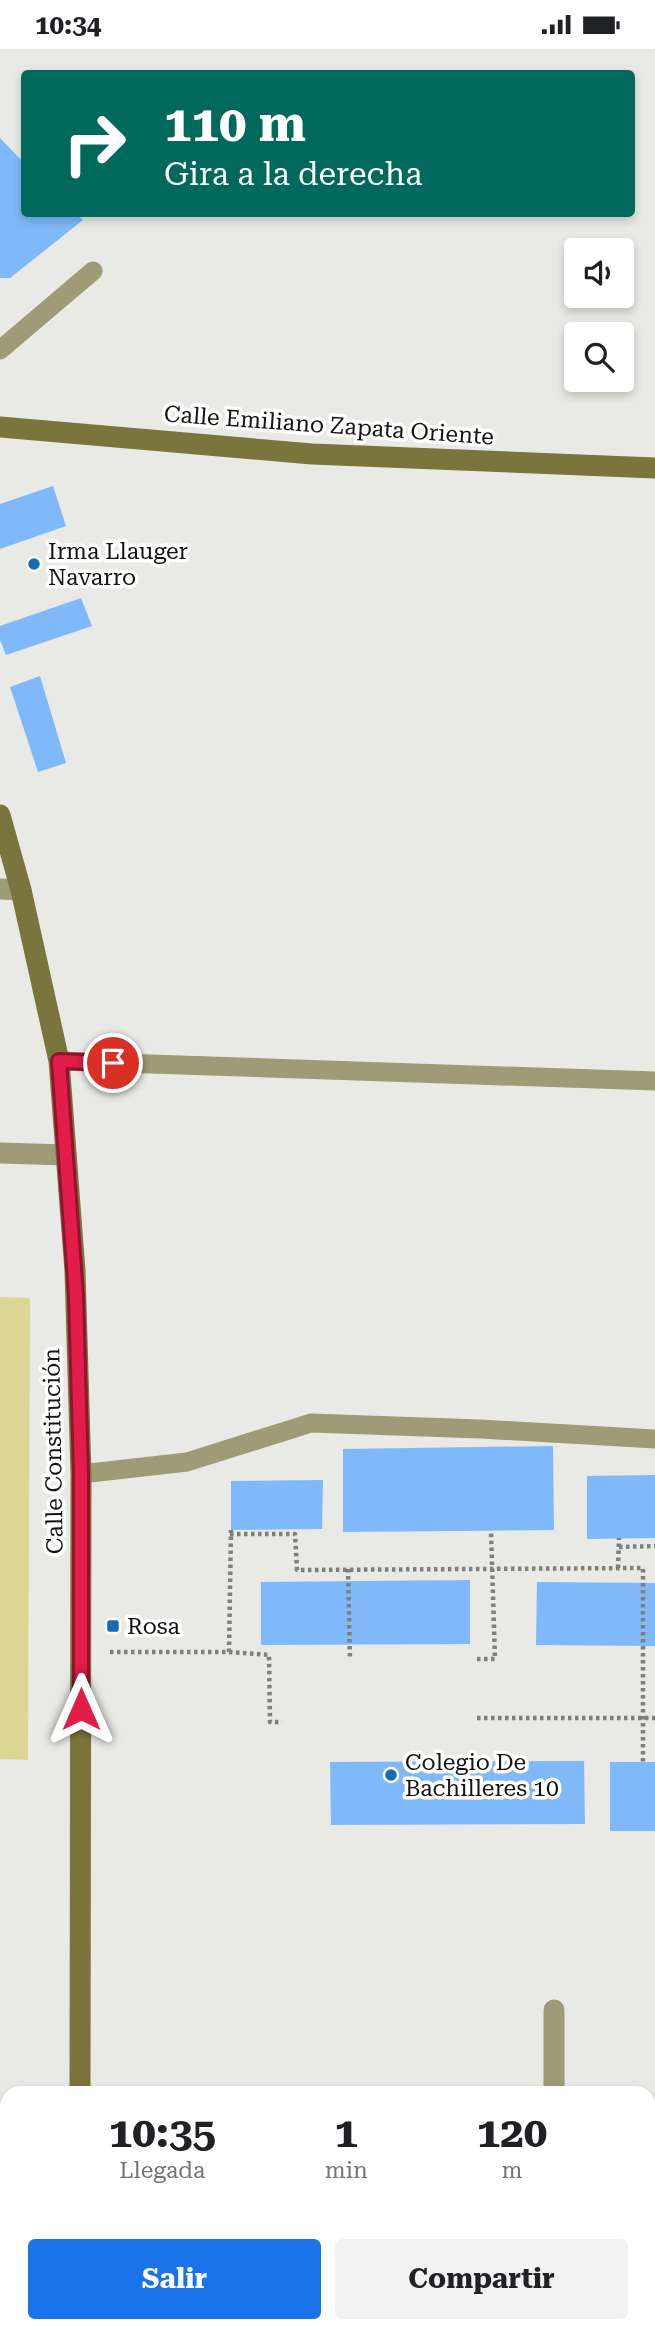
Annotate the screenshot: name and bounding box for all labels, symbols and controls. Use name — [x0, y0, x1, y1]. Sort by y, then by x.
text: 10:34 — [35, 10, 101, 40]
text: 110 m — [164, 96, 306, 153]
icon: right — [49, 98, 140, 189]
text: Gira a la derecha — [164, 155, 423, 193]
map controls — [564, 238, 634, 392]
button: sound — [564, 238, 634, 308]
button: search — [564, 322, 634, 392]
street label: Calle Emiliano Zapata Oriente — [163, 400, 495, 450]
place label: Irma Llauger Navarro — [48, 538, 188, 591]
marker: Irma Llauger Navarro — [26, 556, 42, 572]
pin — [83, 1033, 143, 1093]
icon: arrive — [94, 1044, 132, 1082]
street label: Calle Constitución — [38, 1348, 69, 1554]
place label: Rosa — [127, 1613, 181, 1640]
marker: Rosa — [105, 1618, 121, 1634]
position arrow — [44, 1672, 118, 1746]
place label: Colegio De Bachilleres 10 — [405, 1749, 559, 1802]
marker: Colegio De Bachilleres 10 — [383, 1767, 399, 1783]
text: 10:35 — [109, 2108, 216, 2157]
text: 1 — [335, 2108, 358, 2157]
text: 120 — [477, 2108, 547, 2157]
text: Llegada — [119, 2157, 205, 2184]
text: min — [325, 2157, 368, 2184]
text: m — [501, 2157, 522, 2184]
button: Salir — [28, 2239, 321, 2319]
button: Compartir — [335, 2239, 628, 2319]

